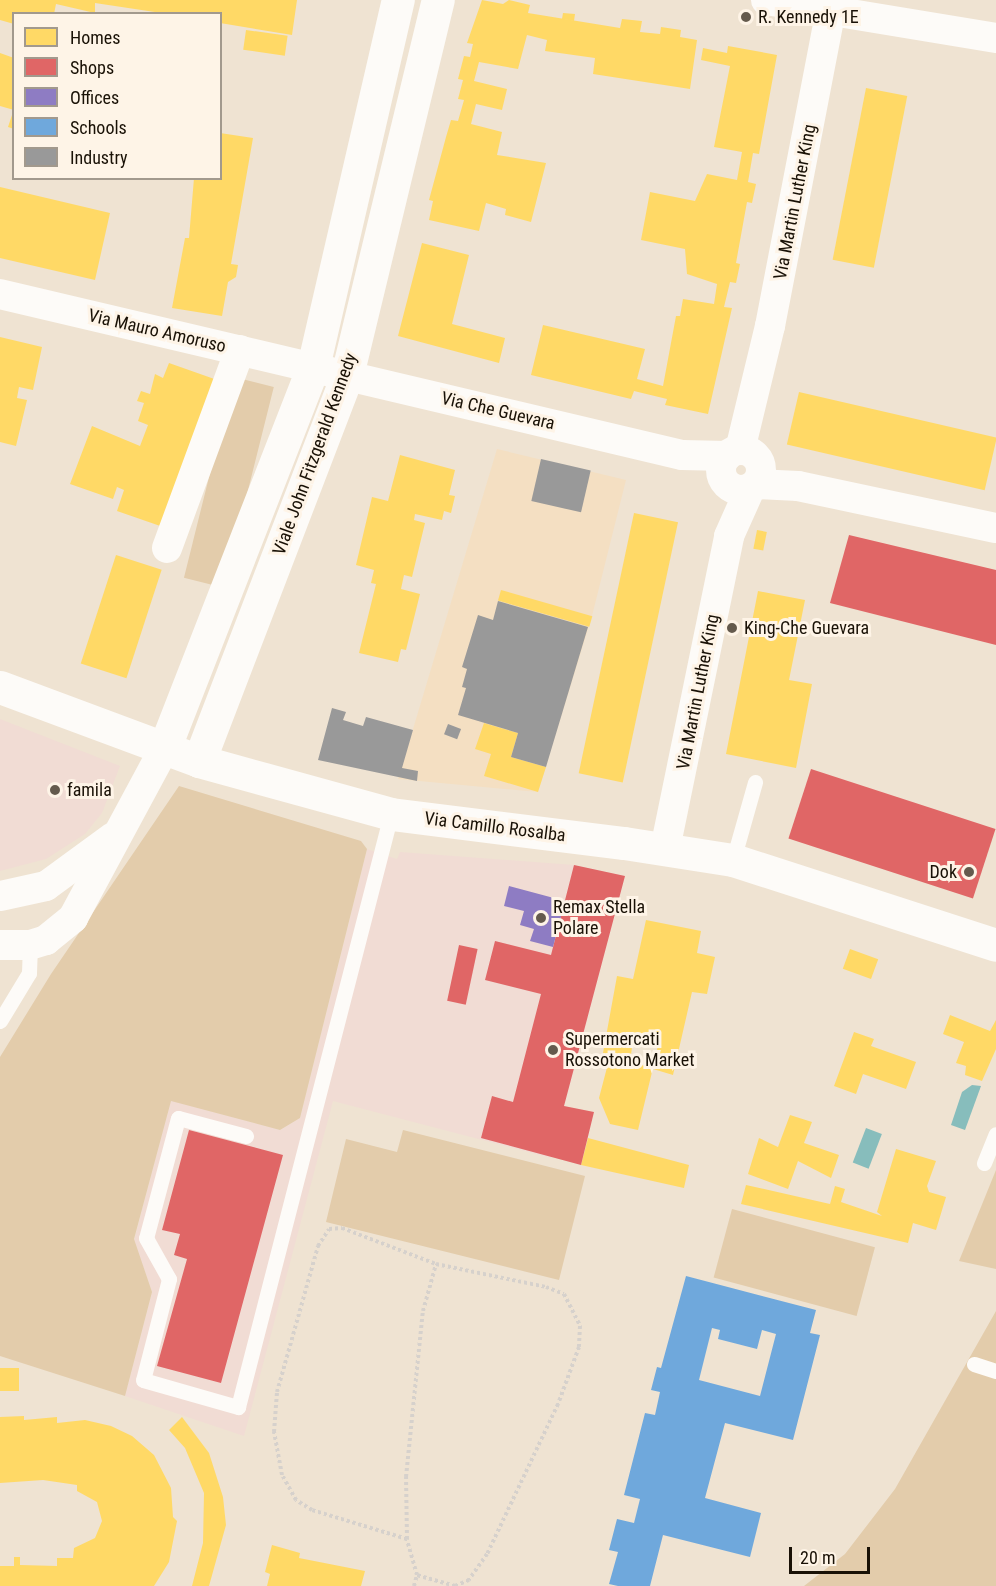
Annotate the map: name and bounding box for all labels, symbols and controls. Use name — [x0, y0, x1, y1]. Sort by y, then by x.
place label: R. Kennedy 1E — [758, 6, 859, 28]
marker: R. Kennedy 1E — [739, 10, 753, 24]
legend — [12, 12, 222, 180]
text: Homes — [70, 27, 120, 48]
text: Shops — [70, 57, 114, 78]
text: Offices — [70, 87, 119, 108]
text: Schools — [70, 117, 127, 138]
street label: Via Martin Luther King — [769, 122, 821, 282]
text: Industry — [70, 147, 128, 168]
street label: Via Mauro Amoruso — [86, 305, 228, 357]
street label: Viale John Fitzgerald Kennedy — [268, 350, 362, 558]
street label: Via Che Guevara — [439, 387, 557, 435]
street label: Via Martin Luther King — [672, 612, 724, 772]
place label: King-Che Guevara — [744, 617, 869, 639]
marker: King-Che Guevara — [725, 621, 739, 635]
place label: famila — [67, 779, 112, 801]
marker: famila — [48, 783, 62, 797]
street label: Via Camillo Rosalba — [423, 808, 567, 846]
place label: Dok — [930, 861, 957, 883]
marker: Dok — [962, 865, 976, 879]
place label: Remax Stella Polare — [553, 897, 645, 940]
marker: Remax Stella Polare — [534, 911, 548, 925]
place label: Supermercati Rossotono Market — [565, 1029, 695, 1072]
marker: Supermercati Rossotono Market — [546, 1043, 560, 1057]
scale bar — [792, 1535, 873, 1573]
text: 20 m — [800, 1547, 835, 1568]

